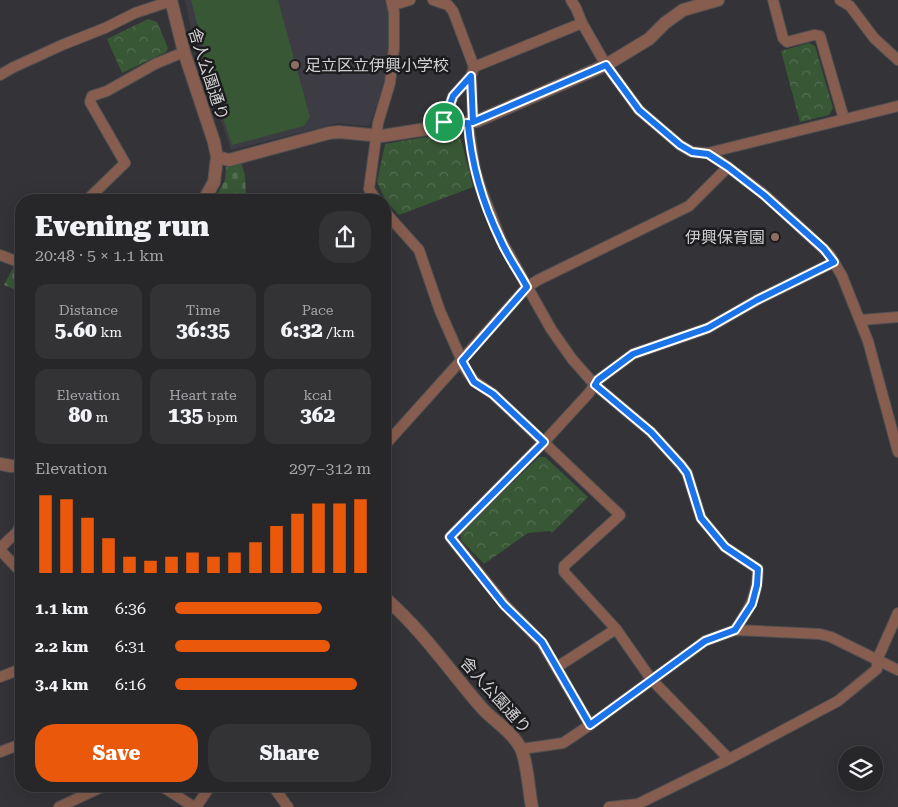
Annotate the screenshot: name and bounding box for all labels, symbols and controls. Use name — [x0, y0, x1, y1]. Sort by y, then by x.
street label: 舎人公園通り — [185, 26, 232, 123]
place label: 足立区立伊興小学校 — [305, 56, 449, 75]
marker: 足立区立伊興小学校 — [289, 59, 301, 71]
pin — [423, 101, 465, 143]
icon: arrive — [430, 108, 458, 136]
text: Evening run — [35, 210, 209, 243]
button: share — [319, 211, 371, 263]
place label: 伊興保育園 — [685, 228, 765, 247]
marker: 伊興保育園 — [769, 231, 781, 243]
text: 20:48 · 5 × 1.1 km — [35, 246, 164, 265]
text: Distance — [59, 302, 118, 318]
text: Time — [186, 302, 220, 318]
text: Pace — [302, 302, 333, 318]
text: 5.60 — [55, 318, 97, 342]
text: 36:35 — [176, 318, 230, 342]
text: 6:32 — [281, 318, 323, 342]
text: km — [97, 324, 122, 340]
text: /km — [323, 324, 355, 340]
text: Elevation — [57, 387, 120, 403]
text: Heart rate — [169, 387, 237, 403]
text: kcal — [304, 387, 332, 403]
text: 80 — [68, 403, 92, 427]
text: 135 — [168, 403, 203, 427]
text: 362 — [300, 403, 335, 427]
text: m — [92, 409, 108, 425]
text: bpm — [203, 409, 238, 425]
text: Elevation — [35, 459, 108, 478]
text: 297–312 m — [289, 459, 371, 478]
text: 1.1 km — [35, 599, 88, 618]
text: 6:36 — [115, 599, 146, 618]
text: 2.2 km — [35, 637, 88, 656]
text: 6:31 — [115, 637, 146, 656]
street label: 舎人公園通り — [456, 653, 535, 737]
text: 3.4 km — [35, 675, 88, 694]
text: 6:16 — [115, 675, 146, 694]
button: Save — [35, 724, 198, 782]
button: Share — [208, 724, 371, 782]
map controls — [838, 746, 883, 791]
button: layers — [838, 746, 883, 791]

